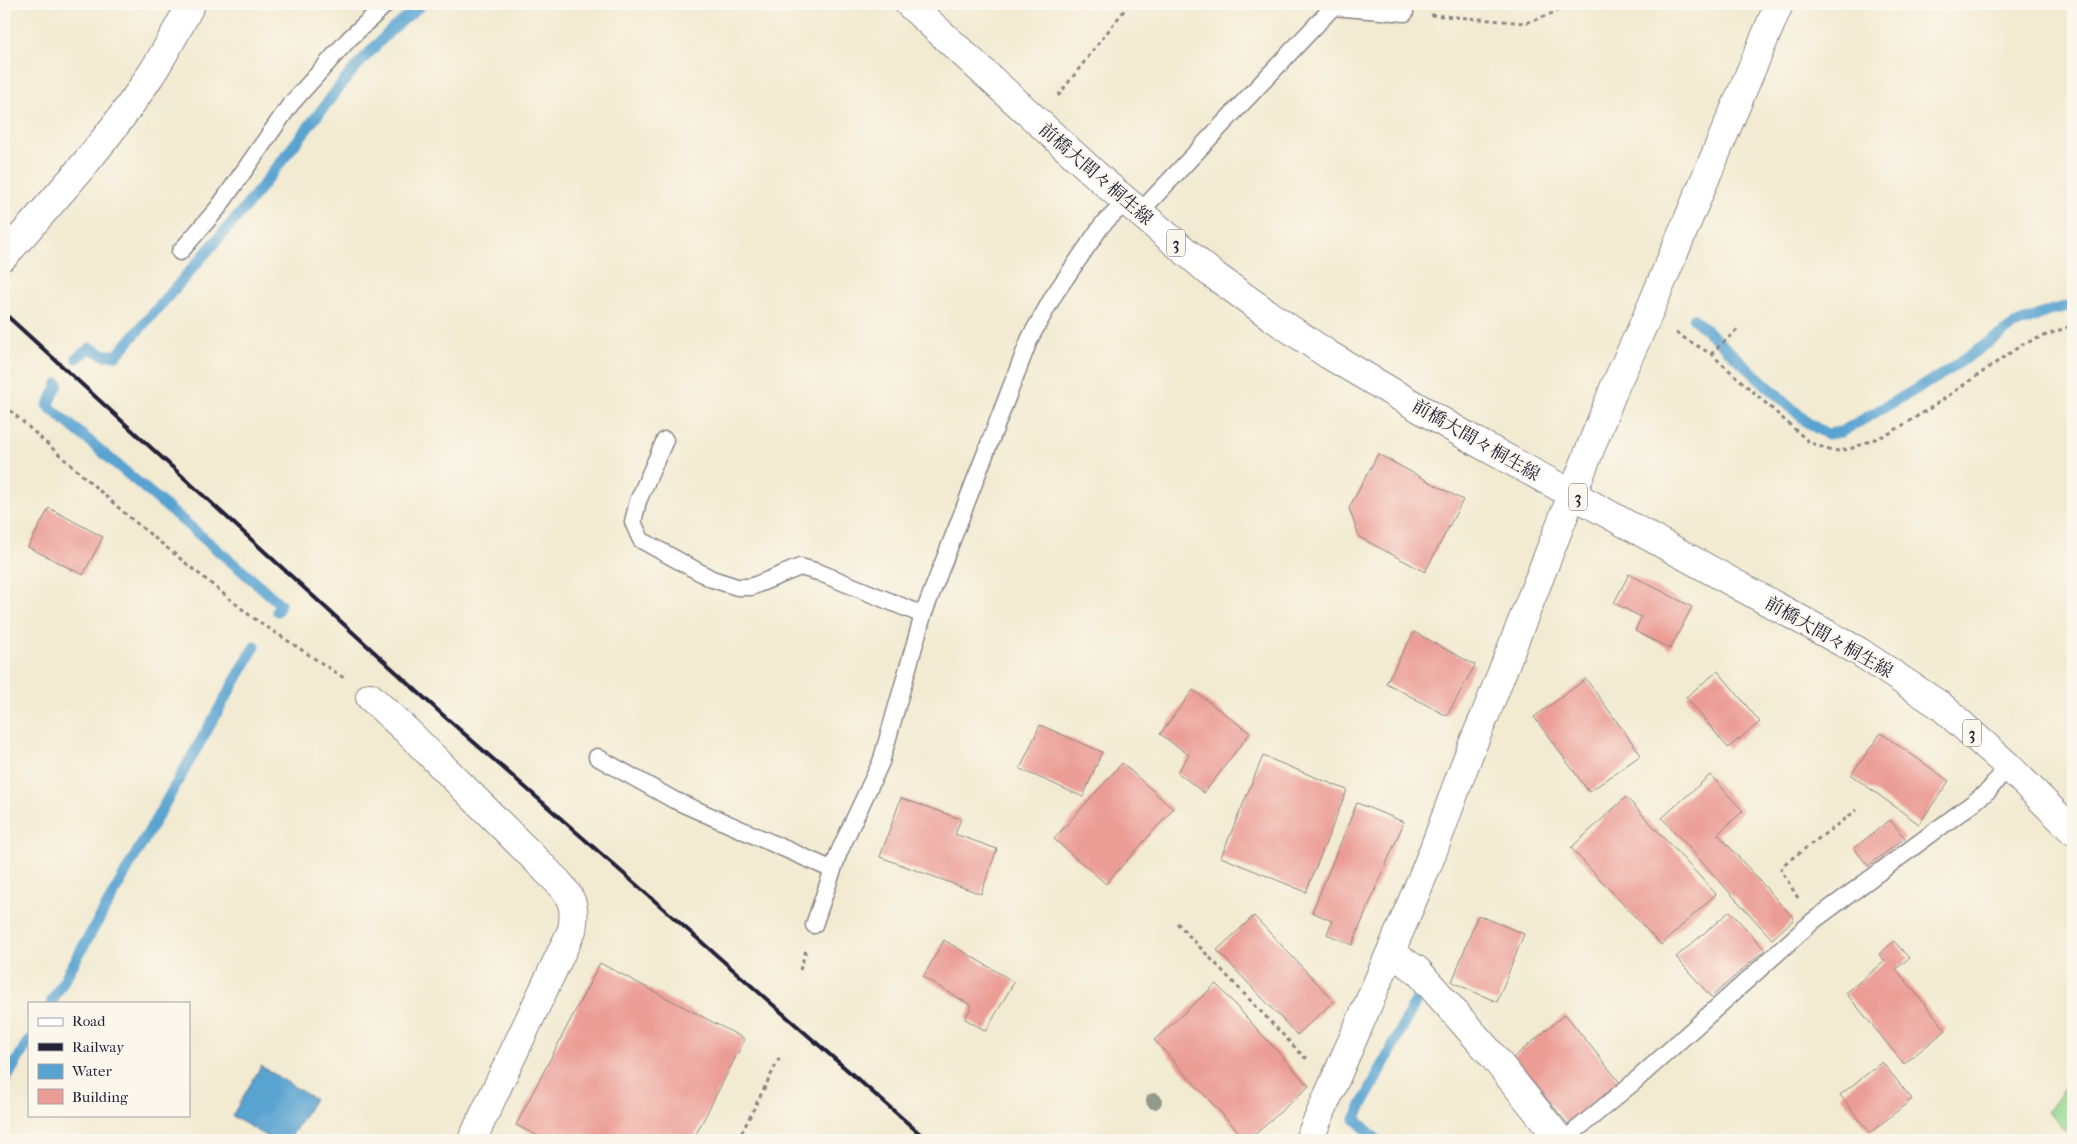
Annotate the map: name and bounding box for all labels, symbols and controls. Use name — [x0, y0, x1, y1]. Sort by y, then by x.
street label: 前橋大間々桐生線 — [1034, 119, 1157, 230]
road number: 3 — [1167, 230, 1185, 256]
street label: 前橋大間々桐生線 — [1408, 395, 1543, 486]
road number: 3 — [1569, 484, 1587, 511]
street label: 前橋大間々桐生線 — [1761, 592, 1896, 683]
road number: 3 — [1963, 720, 1981, 746]
legend — [28, 1002, 190, 1116]
text: Road — [72, 1012, 106, 1030]
text: Railway — [72, 1038, 125, 1056]
text: Water — [71, 1062, 112, 1080]
text: Building — [72, 1088, 129, 1106]

